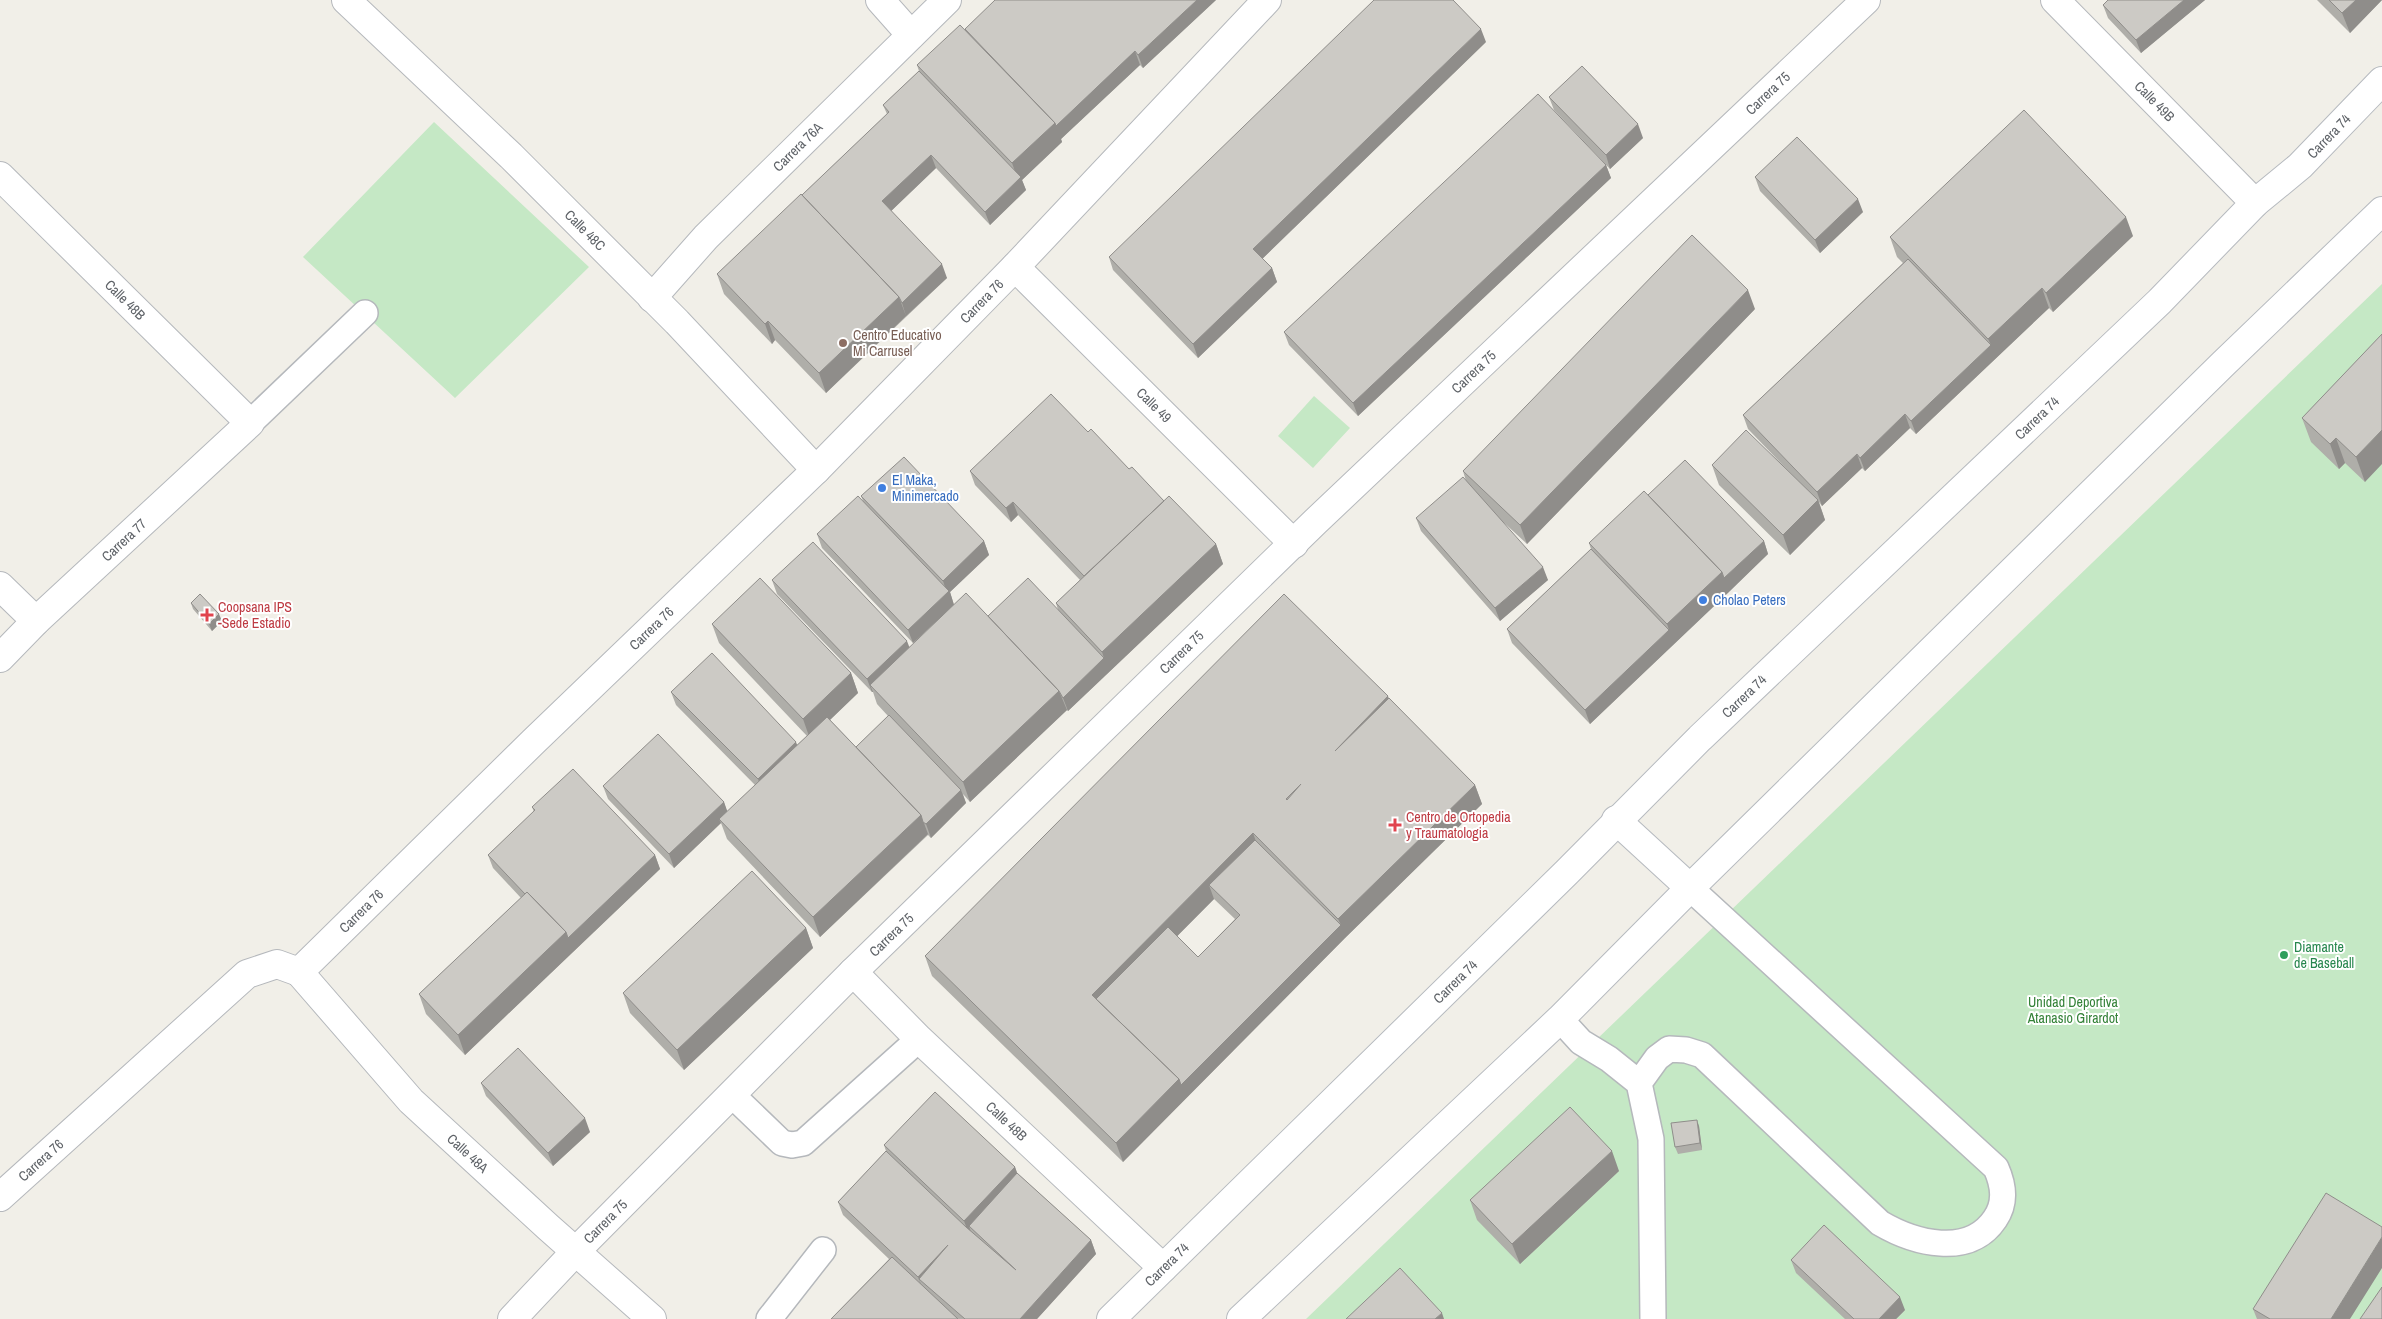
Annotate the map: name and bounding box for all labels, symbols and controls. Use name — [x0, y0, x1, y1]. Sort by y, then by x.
street label: Carrera 75 — [1742, 68, 1794, 119]
street label: Calle 49B — [2131, 77, 2179, 125]
street label: Carrera 74 — [2303, 110, 2355, 162]
street label: Carrera 76A — [769, 118, 827, 175]
street label: Calle 48C — [561, 206, 609, 254]
street label: Carrera 76 — [956, 275, 1007, 327]
street label: Calle 48B — [101, 276, 149, 324]
place label: Centro Educativo Mi Carrusel — [853, 326, 942, 360]
marker: Centro Educativo Mi Carrusel — [837, 337, 849, 349]
street label: Carrera 75 — [1448, 346, 1500, 397]
street label: Calle 49 — [1133, 384, 1175, 426]
street label: Carrera 74 — [2011, 392, 2063, 443]
place label: El Maka, Minimercado — [892, 471, 959, 505]
marker: El Maka, Minimercado — [876, 482, 888, 494]
street label: Carrera 77 — [98, 515, 150, 565]
place label: Cholao Peters — [1713, 591, 1786, 609]
marker: Cholao Peters — [1697, 594, 1709, 606]
place label: Coopsana IPS -Sede Estadio — [218, 598, 292, 632]
street label: Carrera 76 — [625, 603, 677, 654]
marker: Coopsana IPS -Sede Estadio — [200, 608, 214, 622]
street label: Carrera 75 — [1155, 626, 1207, 678]
street label: Carrera 74 — [1718, 670, 1771, 722]
place label: Centro de Ortopedia y Traumatologia — [1406, 808, 1511, 842]
marker: Centro de Ortopedia y Traumatologia — [1388, 818, 1402, 832]
street label: Carrera 76 — [335, 885, 387, 937]
street label: Carrera 75 — [865, 909, 917, 960]
place label: Diamante de Baseball — [2294, 938, 2354, 972]
marker: Diamante de Baseball — [2278, 949, 2290, 961]
street label: Carrera 74 — [1429, 956, 1482, 1007]
park label: Unidad Deportiva Atanasio Girardot — [2027, 993, 2119, 1027]
street label: Calle 48B — [982, 1097, 1031, 1145]
street label: Calle 48A — [443, 1130, 492, 1177]
street label: Carrera 76 — [14, 1135, 67, 1185]
street label: Carrera 75 — [580, 1196, 631, 1247]
street label: Carrera 74 — [1141, 1238, 1193, 1290]

